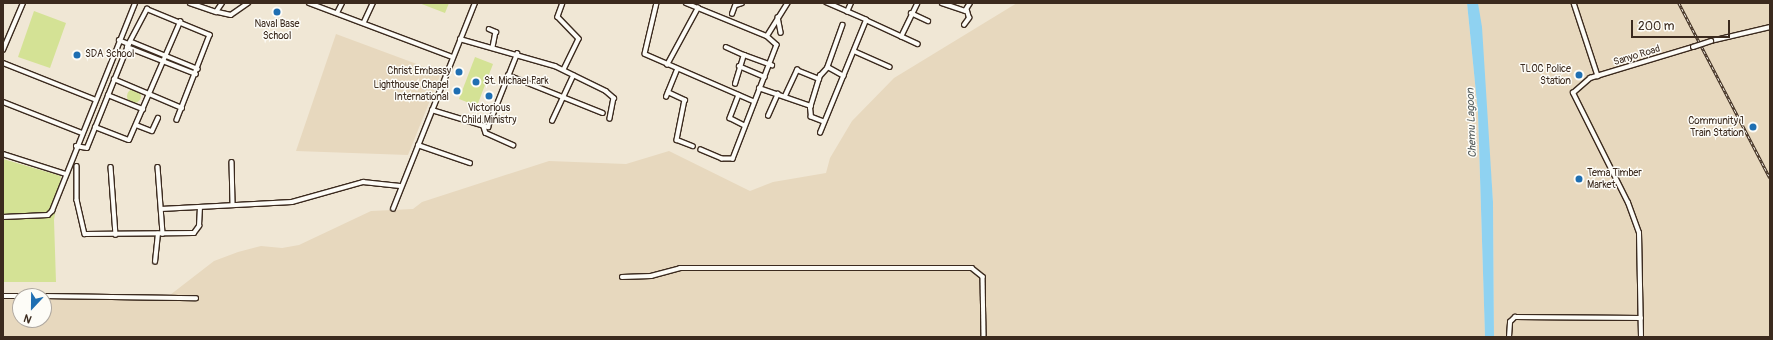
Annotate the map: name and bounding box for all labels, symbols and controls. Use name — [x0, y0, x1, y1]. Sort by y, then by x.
marker: Naval Base School — [272, 7, 282, 17]
scale bar — [1633, 12, 1732, 38]
place label: Naval Base School — [255, 18, 299, 42]
text: 200 m — [1638, 19, 1674, 34]
street label: Sanyo Road — [1612, 43, 1662, 69]
place label: SDA School — [85, 49, 134, 61]
marker: SDA School — [72, 50, 82, 60]
place label: TLOC Police Station — [1520, 63, 1571, 86]
place label: Christ Embassy — [387, 66, 451, 78]
marker: Christ Embassy — [454, 67, 464, 77]
marker: TLOC Police Station — [1574, 70, 1584, 80]
place label: St. Michael Park — [484, 76, 549, 88]
marker: St. Michael Park — [471, 77, 481, 87]
place label: Lighthouse Chapel International — [374, 79, 449, 102]
marker: Lighthouse Chapel International — [452, 86, 462, 96]
water label: Chemu Lagoon — [1464, 88, 1480, 158]
marker: Victorious Child Ministry — [484, 91, 494, 101]
place label: Victorious Child Ministry — [462, 102, 516, 126]
place label: Community 1 Train Station — [1688, 115, 1744, 138]
marker: Community 1 Train Station — [1747, 121, 1759, 133]
place label: Tema Timber Market — [1587, 167, 1642, 190]
marker: Tema Timber Market — [1574, 174, 1584, 184]
north arrow — [12, 288, 52, 328]
text: N — [22, 311, 34, 326]

